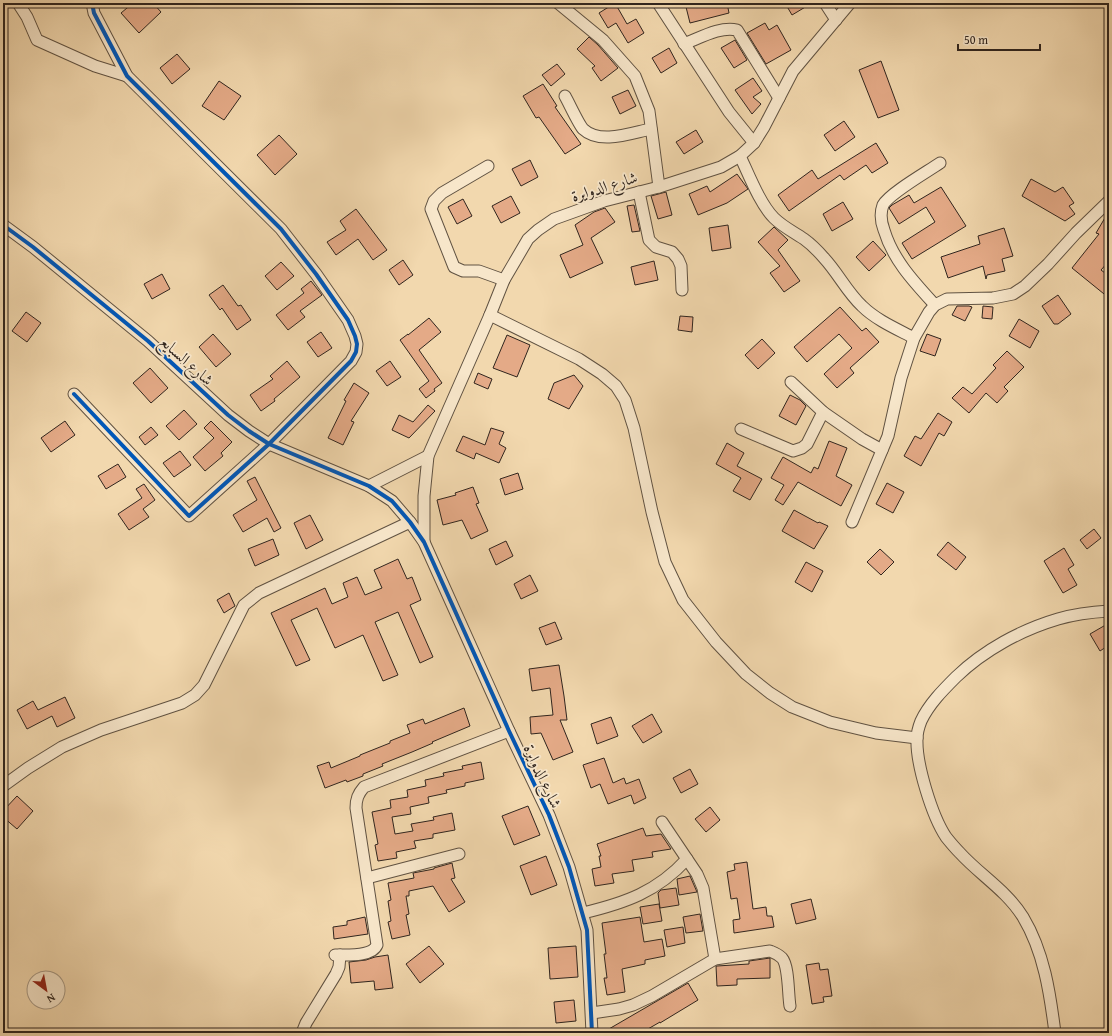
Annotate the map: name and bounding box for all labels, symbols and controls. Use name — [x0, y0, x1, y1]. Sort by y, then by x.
scale bar — [958, 26, 1040, 52]
text: 50 m — [964, 31, 988, 48]
street label: شارع الدوايرة — [568, 165, 641, 209]
street label: شارع السبايع — [152, 329, 219, 394]
street label: شارع الدوايرة — [516, 740, 568, 813]
north arrow — [26, 970, 66, 1010]
text: N — [43, 990, 59, 1008]

